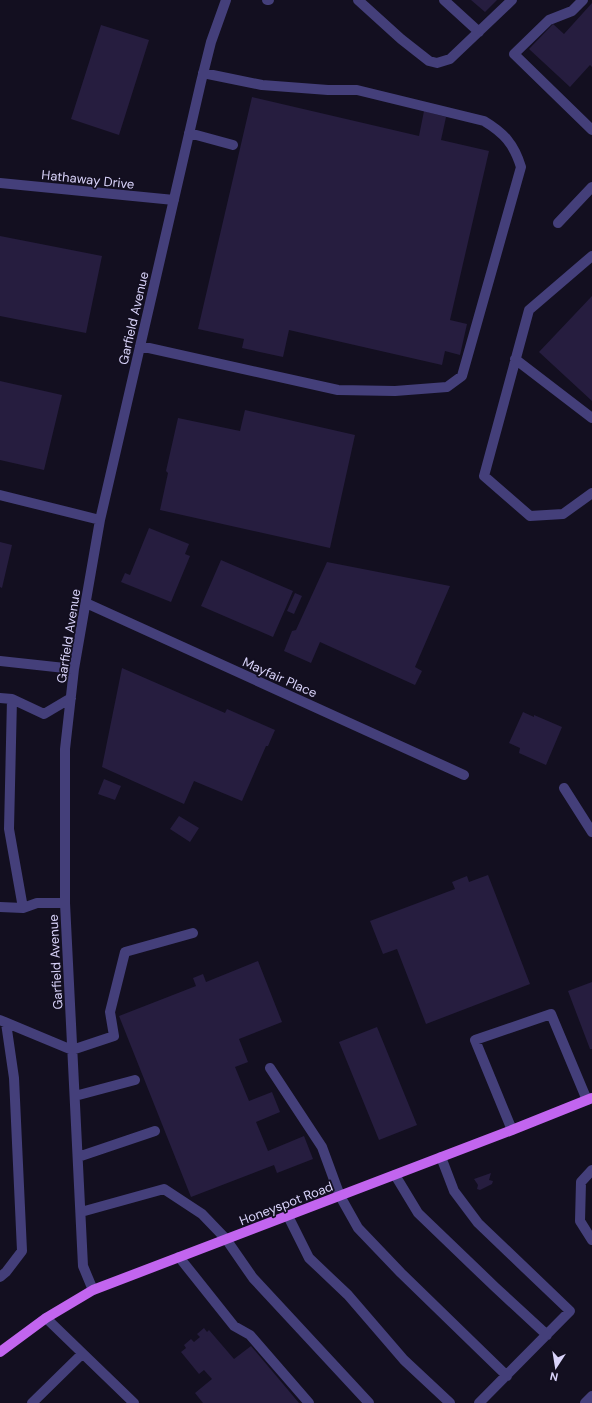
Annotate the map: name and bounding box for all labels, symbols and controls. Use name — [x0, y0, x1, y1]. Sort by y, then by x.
street label: Hathaway Drive — [41, 166, 135, 193]
street label: Garfield Avenue — [115, 270, 152, 366]
street label: Garfield Avenue — [53, 588, 84, 684]
street label: Mayfair Place — [240, 653, 320, 701]
street label: Garfield Avenue — [45, 914, 66, 1010]
street label: Honeyspot Road — [237, 1178, 335, 1229]
north arrow — [536, 1347, 576, 1387]
text: N — [549, 1369, 559, 1384]

